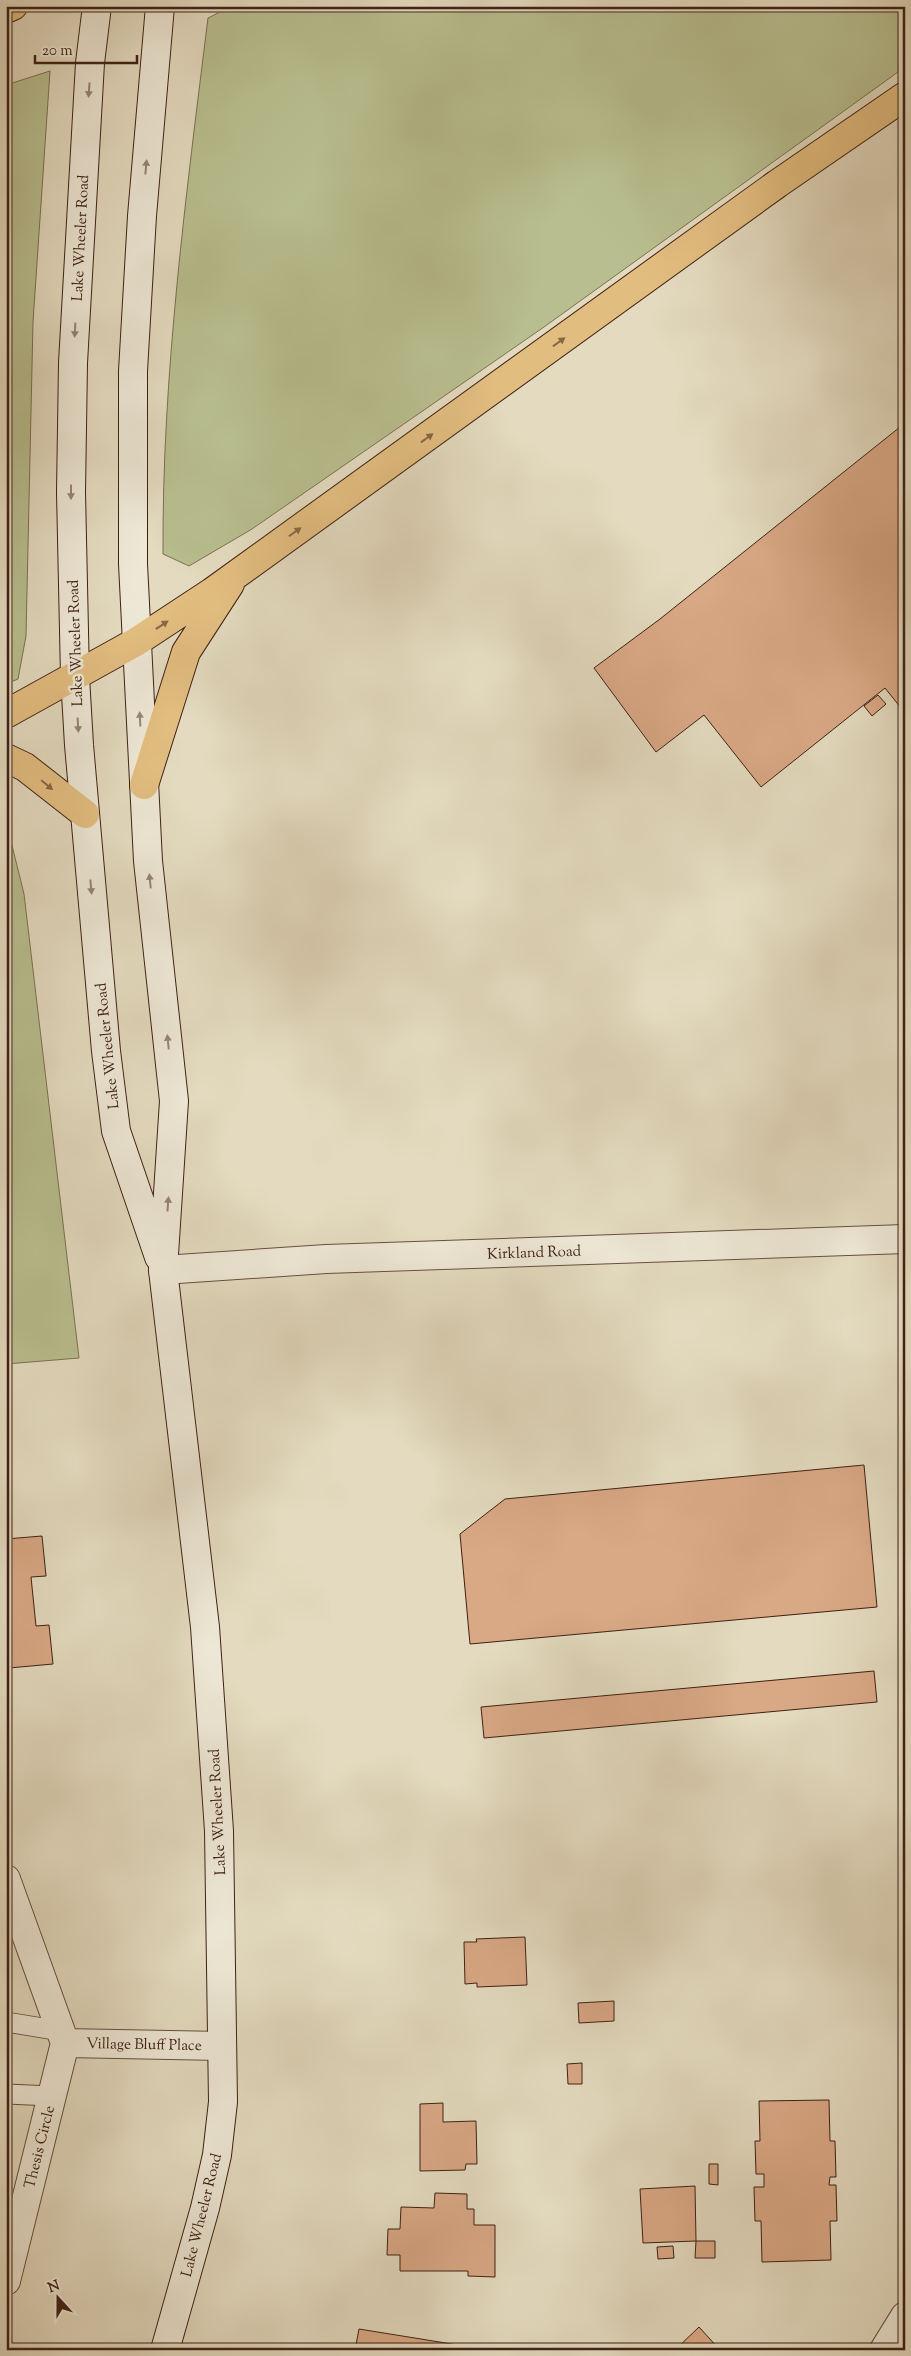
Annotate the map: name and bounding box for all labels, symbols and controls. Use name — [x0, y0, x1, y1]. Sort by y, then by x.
scale bar — [35, 32, 138, 64]
text: 20 m — [42, 41, 73, 62]
one-way arrow — [84, 82, 92, 98]
one-way arrow — [143, 159, 151, 175]
street label: Lake Wheeler Road — [68, 174, 95, 302]
one-way arrow — [70, 322, 78, 338]
one-way arrow — [552, 337, 565, 348]
one-way arrow — [421, 433, 434, 443]
one-way arrow — [67, 485, 75, 501]
one-way arrow — [289, 527, 302, 537]
street label: Lake Wheeler Road — [64, 579, 89, 707]
one-way arrow — [155, 620, 169, 630]
one-way arrow — [135, 710, 143, 726]
one-way arrow — [74, 717, 82, 733]
one-way arrow — [40, 779, 53, 790]
one-way arrow — [146, 872, 154, 888]
one-way arrow — [88, 879, 96, 895]
street label: Lake Wheeler Road — [91, 981, 126, 1110]
one-way arrow — [164, 1034, 172, 1050]
one-way arrow — [164, 1196, 172, 1212]
street label: Kirkland Road — [487, 1241, 582, 1266]
street label: Lake Wheeler Road — [205, 1748, 232, 1876]
street label: Village Bluff Place — [86, 2034, 202, 2057]
street label: Thesis Circle — [20, 2104, 61, 2191]
street label: Lake Wheeler Road — [177, 2151, 228, 2279]
north arrow — [32, 2274, 82, 2324]
text: N — [45, 2276, 63, 2299]

